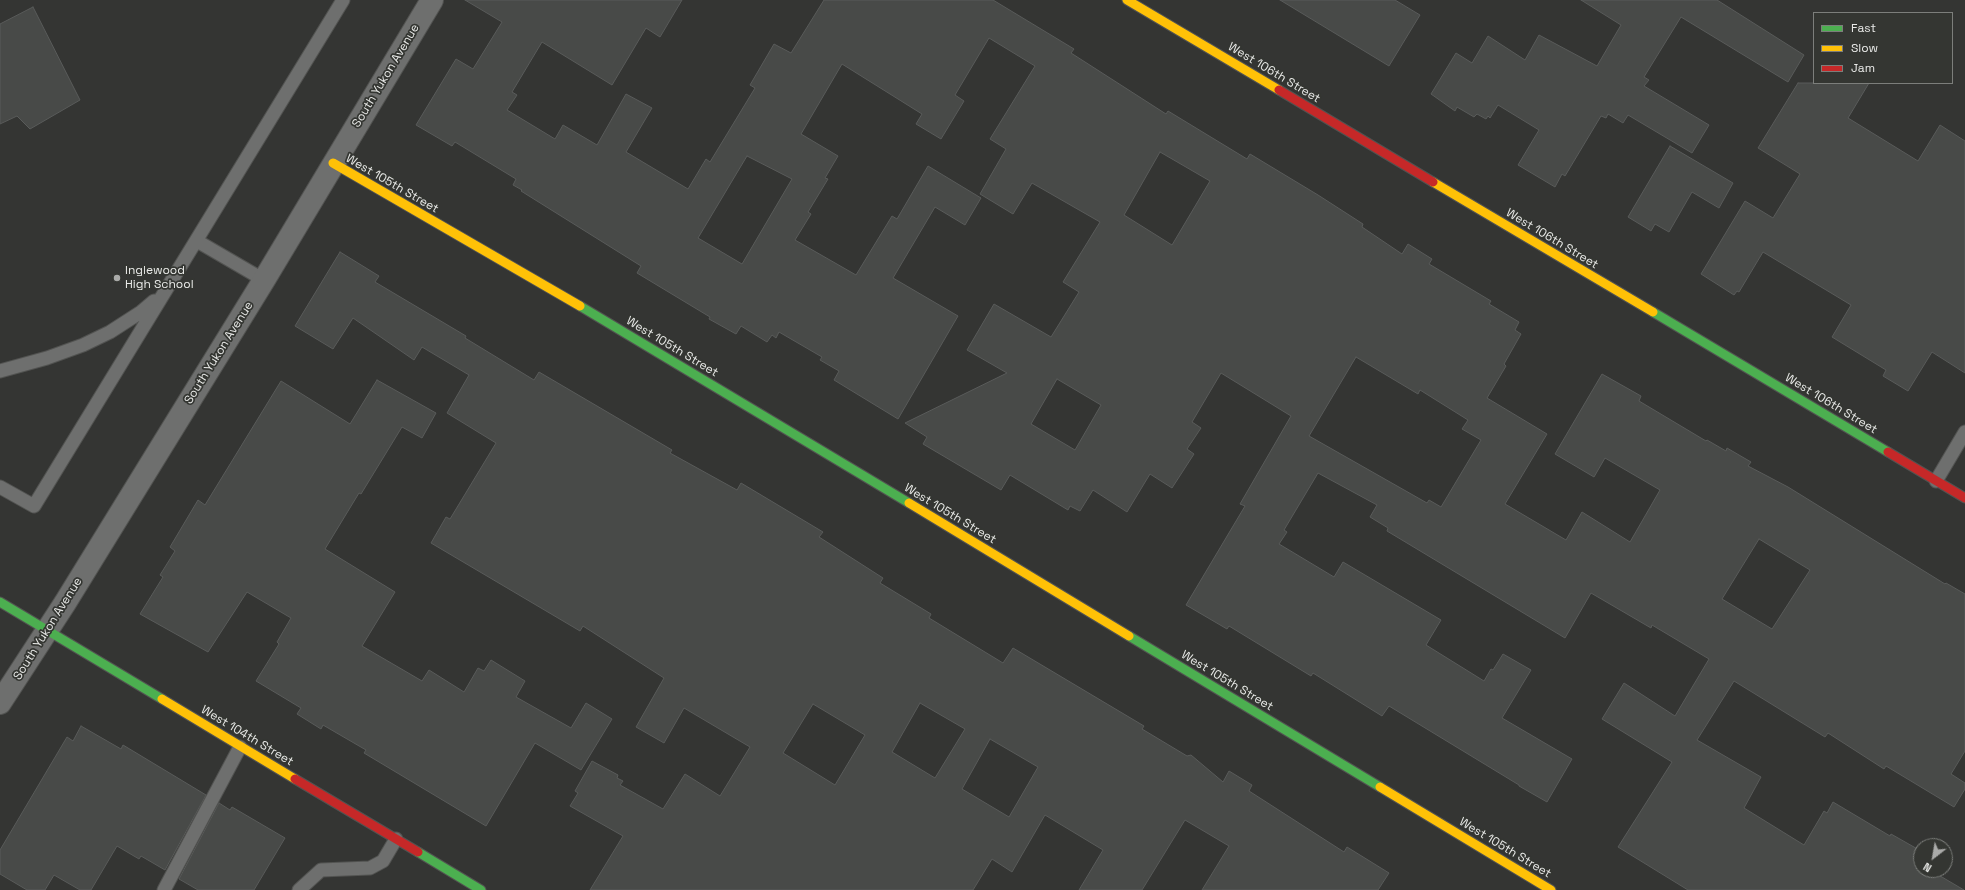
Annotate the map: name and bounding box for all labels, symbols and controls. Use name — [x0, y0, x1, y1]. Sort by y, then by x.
legend — [1813, 12, 1953, 84]
text: Fast — [1851, 20, 1876, 36]
street label: South Yukon Avenue — [349, 22, 423, 130]
street label: West 106th Street — [1225, 40, 1323, 106]
text: Slow — [1851, 40, 1878, 56]
text: Jam — [1851, 60, 1875, 76]
street label: West 105th Street — [343, 152, 441, 216]
street label: West 106th Street — [1503, 206, 1601, 272]
place label: Inglewood High School — [125, 264, 194, 292]
marker: Inglewood High School — [112, 273, 122, 283]
street label: South Yukon Avenue — [182, 299, 256, 407]
street label: West 105th Street — [623, 314, 721, 380]
street label: West 106th Street — [1782, 371, 1880, 437]
street label: West 105th Street — [901, 481, 999, 547]
street label: South Yukon Avenue — [11, 575, 85, 683]
street label: West 105th Street — [1178, 648, 1276, 714]
street label: West 104th Street — [198, 703, 296, 769]
street label: West 105th Street — [1456, 815, 1554, 881]
north arrow — [1913, 838, 1953, 878]
text: N — [1921, 860, 1934, 875]

